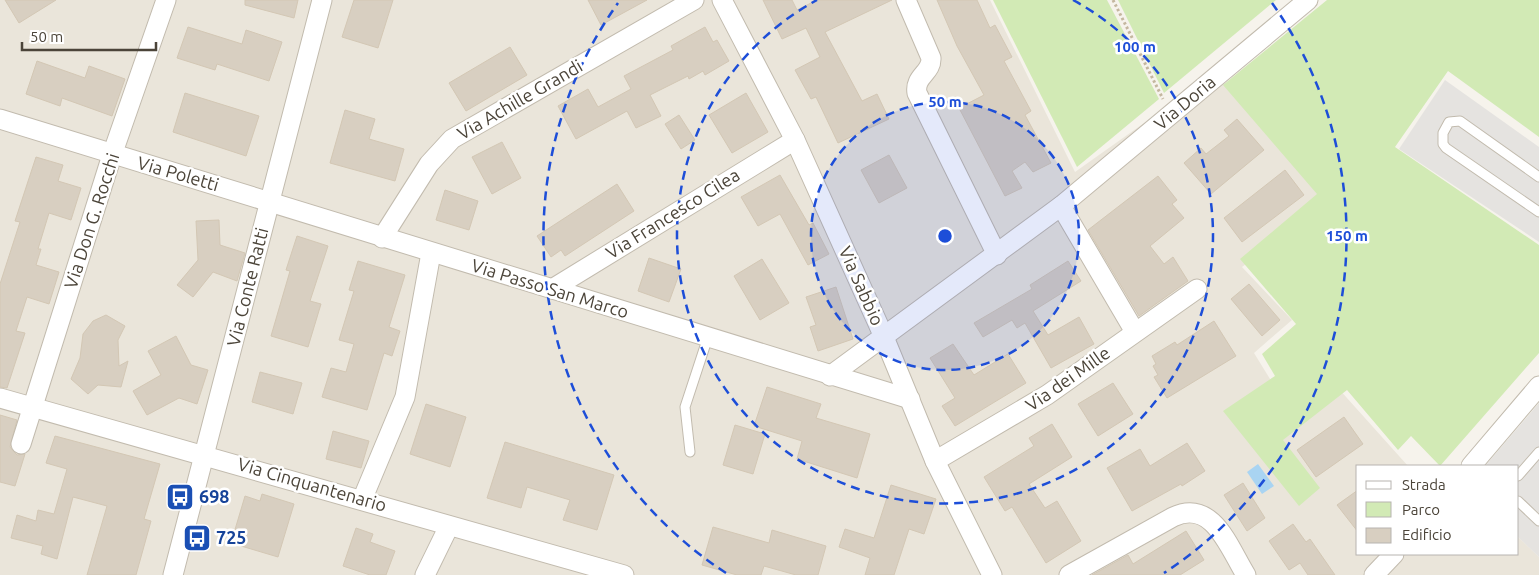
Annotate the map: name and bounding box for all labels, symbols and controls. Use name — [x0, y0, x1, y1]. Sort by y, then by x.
scale bar — [22, 20, 156, 52]
text: 50 m — [30, 28, 63, 45]
text: 100 m — [1114, 38, 1156, 55]
street label: Via Achille Grandi — [453, 55, 586, 143]
street label: Via Doria — [1150, 71, 1219, 134]
text: 50 m — [928, 93, 962, 110]
street label: Via Don G. Rocchi — [60, 150, 122, 291]
street label: Via Poletti — [135, 152, 221, 194]
street label: Via Francesco Cilea — [602, 164, 743, 262]
street label: Via Conte Ratti — [223, 225, 271, 348]
centre of rings — [936, 227, 954, 245]
text: 150 m — [1326, 227, 1368, 244]
street label: Via Sabbio — [836, 243, 888, 328]
street label: Via Passo San Marco — [469, 255, 631, 322]
street label: Via dei Mille — [1022, 342, 1113, 415]
street label: Via Cinquantenario — [235, 453, 389, 515]
legend — [1356, 465, 1519, 555]
text: Strada — [1402, 476, 1446, 493]
bus stop icon: 698 — [165, 482, 195, 512]
place label: 698 — [199, 486, 229, 506]
text: Parco — [1402, 501, 1440, 518]
bus stop icon: 725 — [182, 523, 212, 553]
text: Edificio — [1402, 526, 1451, 543]
place label: 725 — [216, 527, 246, 547]

